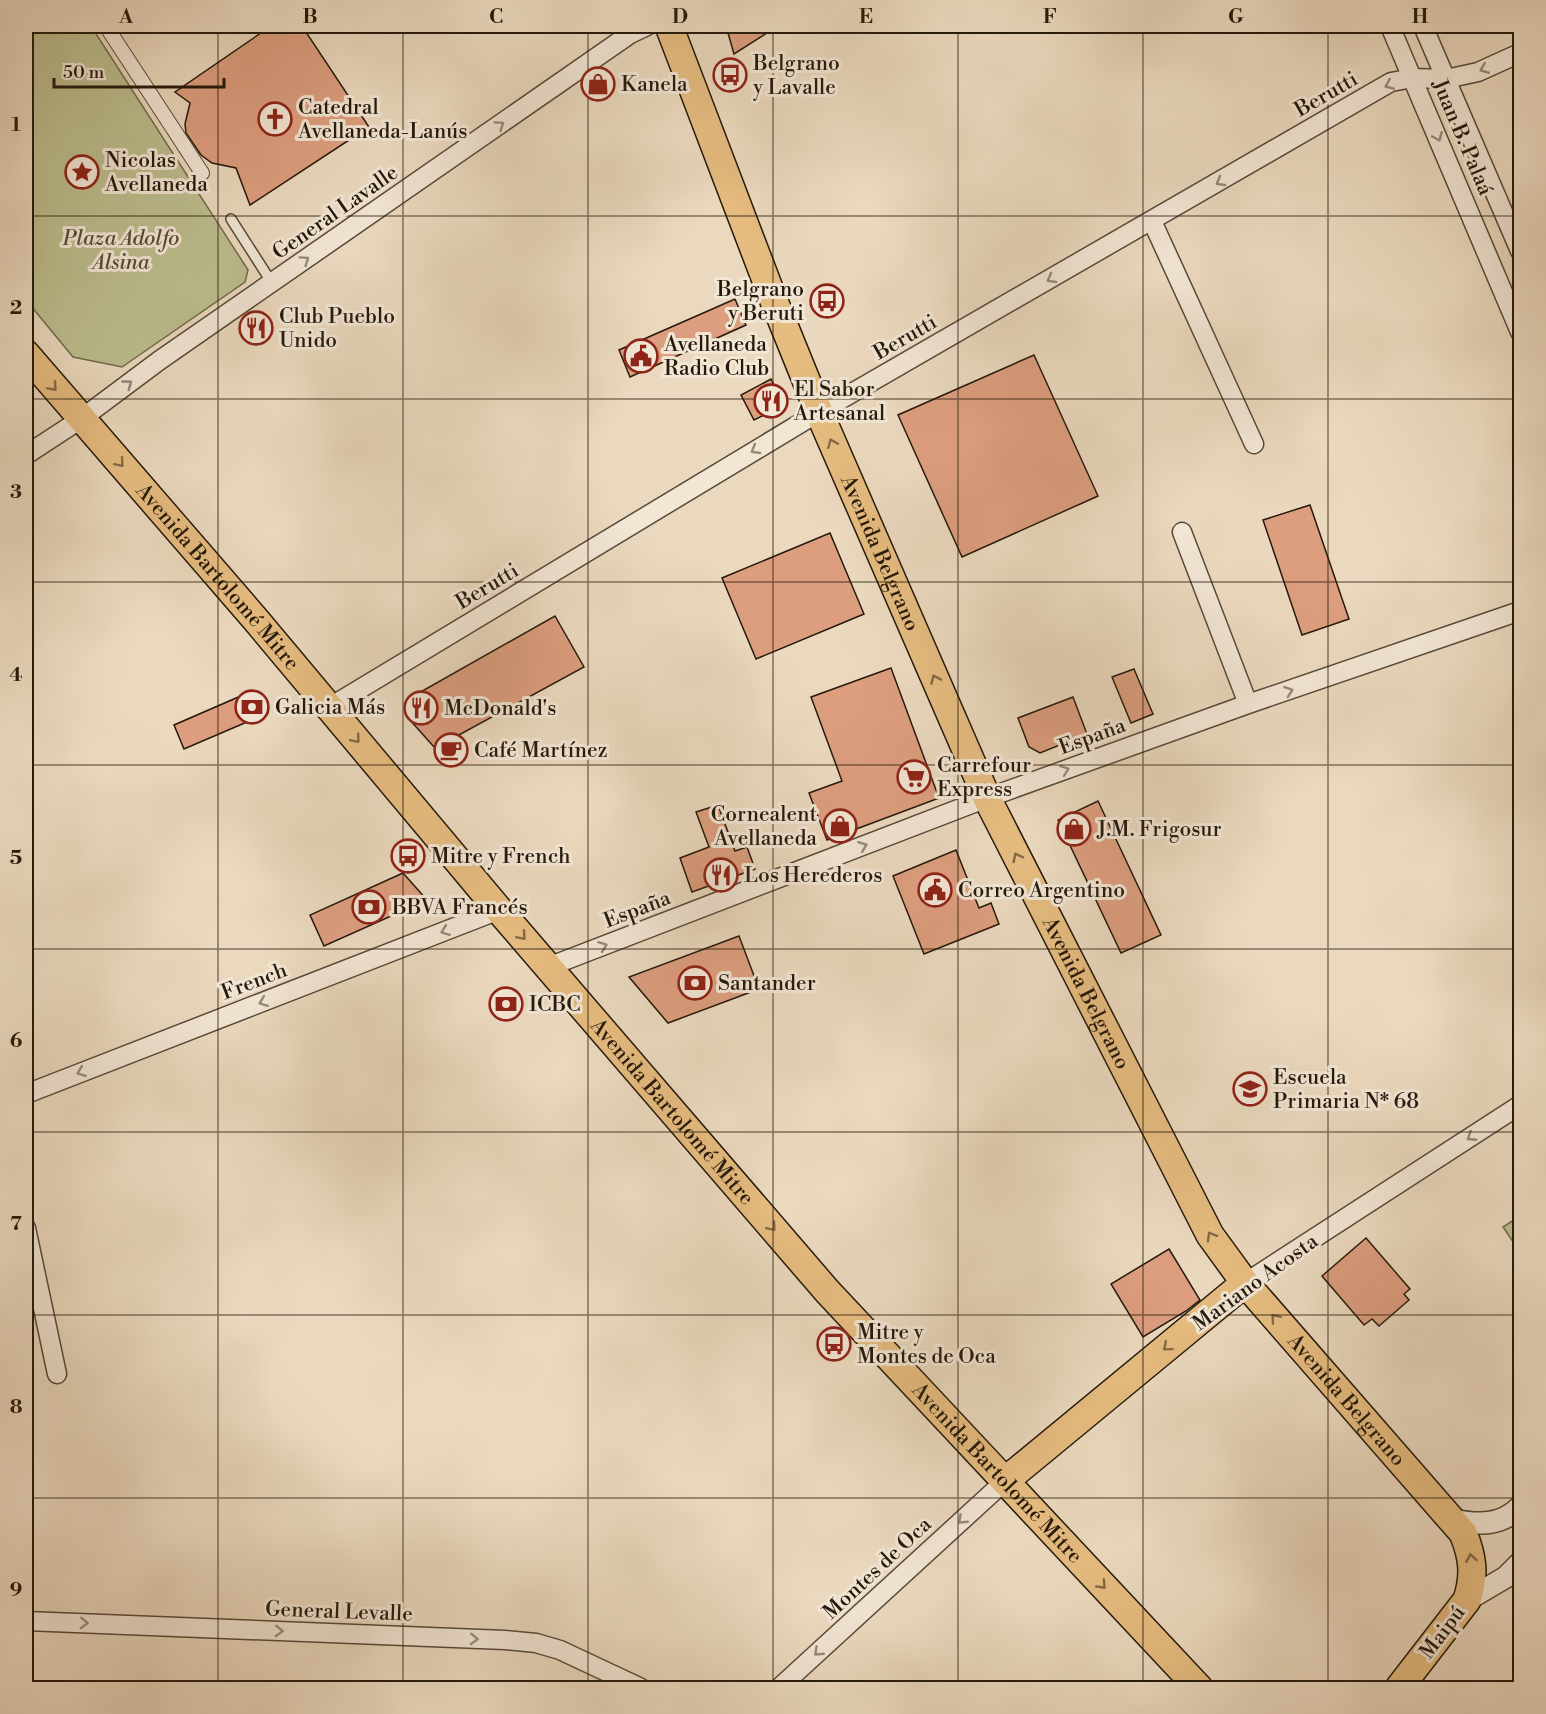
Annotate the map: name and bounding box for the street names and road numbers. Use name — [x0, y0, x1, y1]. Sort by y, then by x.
street label: Berutti — [1289, 66, 1363, 124]
street label: Juan B. Palaá — [1426, 75, 1498, 200]
street label: General Lavalle — [268, 160, 404, 266]
street label: Berutti — [868, 309, 942, 367]
street label: Avenida Belgrano — [834, 471, 925, 635]
street label: Avenida Bartolomé Mitre — [129, 478, 305, 676]
street label: Berutti — [450, 558, 524, 616]
street label: España — [1055, 713, 1130, 761]
street label: España — [600, 885, 675, 935]
street label: Avenida Belgrano — [1036, 912, 1135, 1074]
street label: French — [218, 957, 291, 1006]
street label: Avenida Bartolomé Mitre — [584, 1013, 759, 1211]
street label: Mariano Acosta — [1188, 1228, 1324, 1337]
street label: Avenida Belgrano — [1281, 1328, 1411, 1472]
street label: Avenida Bartolomé Mitre — [905, 1377, 1088, 1569]
street label: Montes de Oca — [818, 1512, 938, 1626]
street label: General Levalle — [265, 1596, 413, 1628]
street label: Maipú — [1414, 1601, 1471, 1664]

